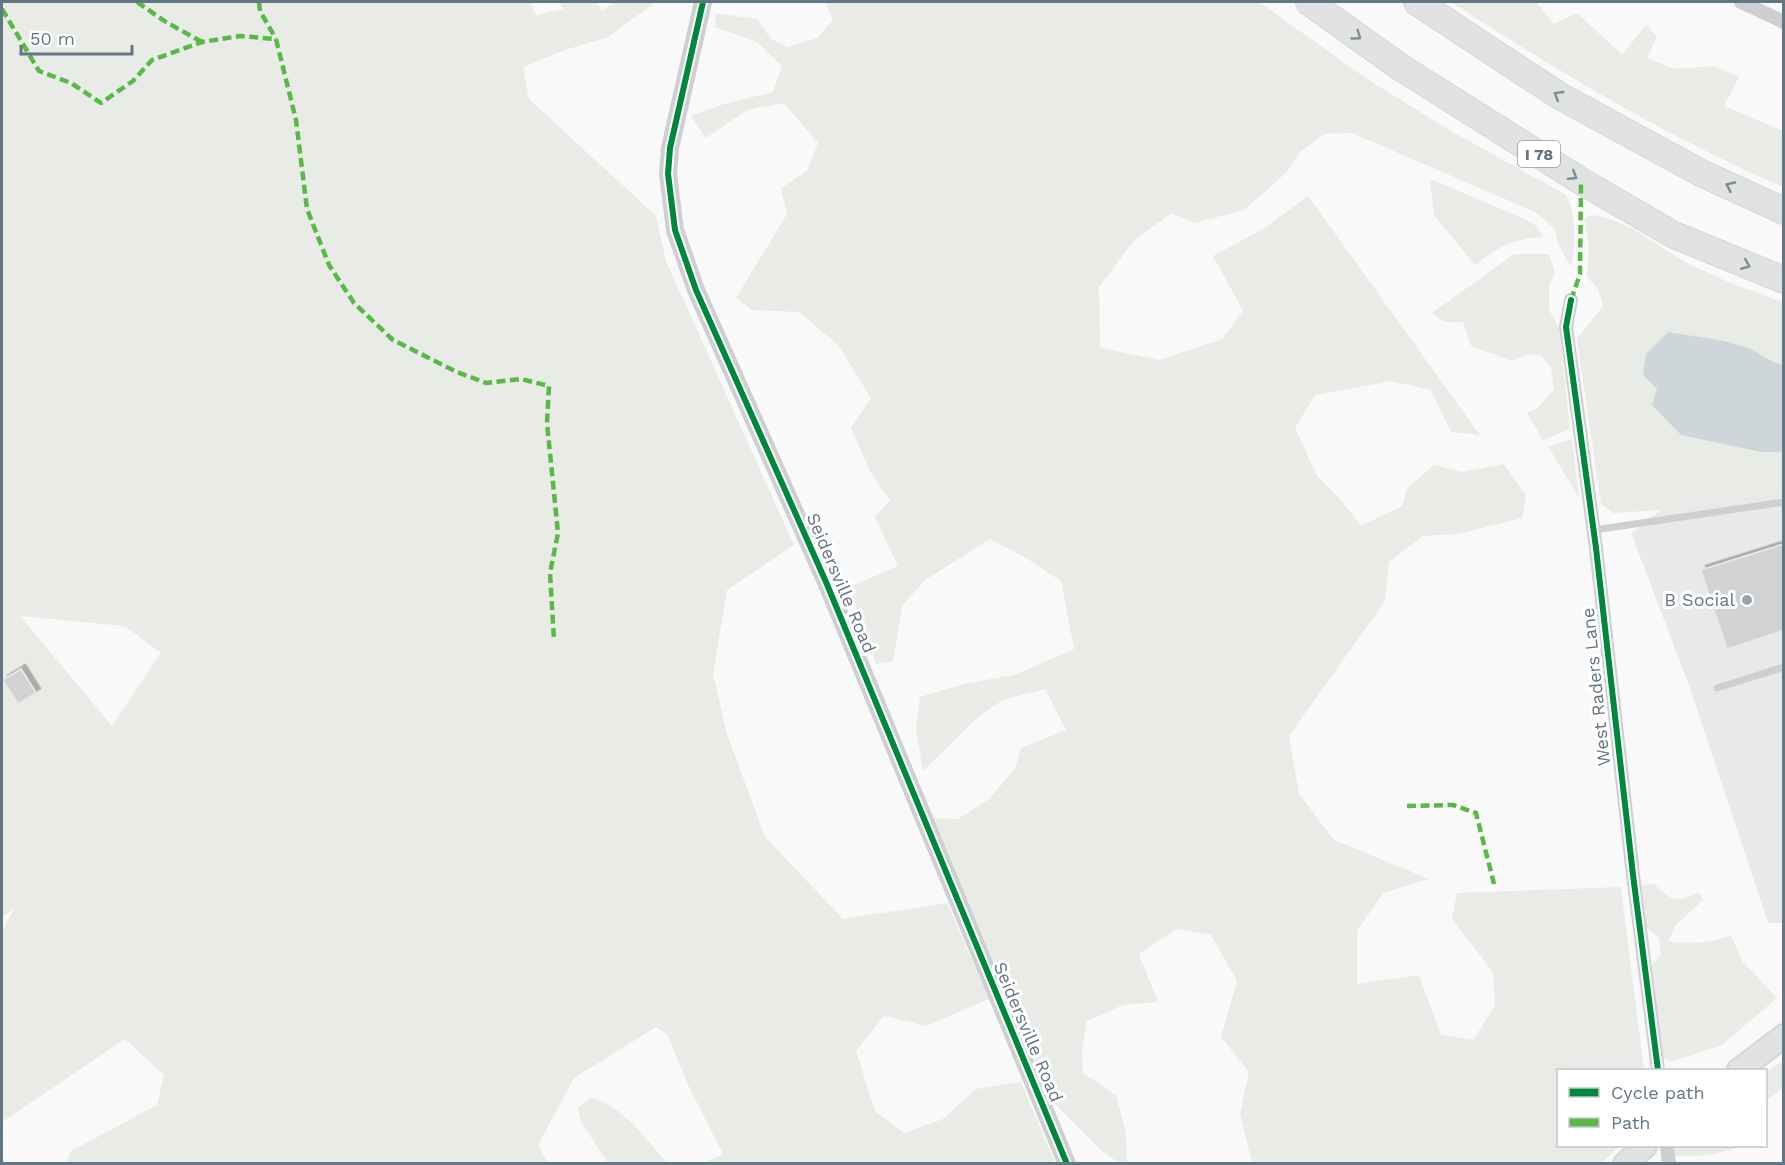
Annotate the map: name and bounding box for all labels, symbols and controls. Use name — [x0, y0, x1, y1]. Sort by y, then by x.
scale bar — [21, 18, 132, 56]
text: 50 m — [30, 28, 75, 49]
one-way arrow — [1350, 29, 1361, 40]
one-way arrow — [1554, 90, 1564, 102]
road number: I 78 — [1518, 141, 1560, 167]
one-way arrow — [1566, 169, 1577, 180]
one-way arrow — [1726, 182, 1737, 194]
one-way arrow — [1740, 258, 1751, 270]
street label: Seidersville Road — [802, 510, 880, 656]
place label: B Social — [1664, 589, 1735, 610]
marker: B Social — [1740, 593, 1754, 607]
street label: West Raders Lane — [1577, 607, 1614, 767]
street label: Seidersville Road — [989, 959, 1067, 1105]
legend — [1557, 1069, 1767, 1147]
text: Cycle path — [1611, 1082, 1705, 1103]
text: Path — [1611, 1112, 1651, 1133]

